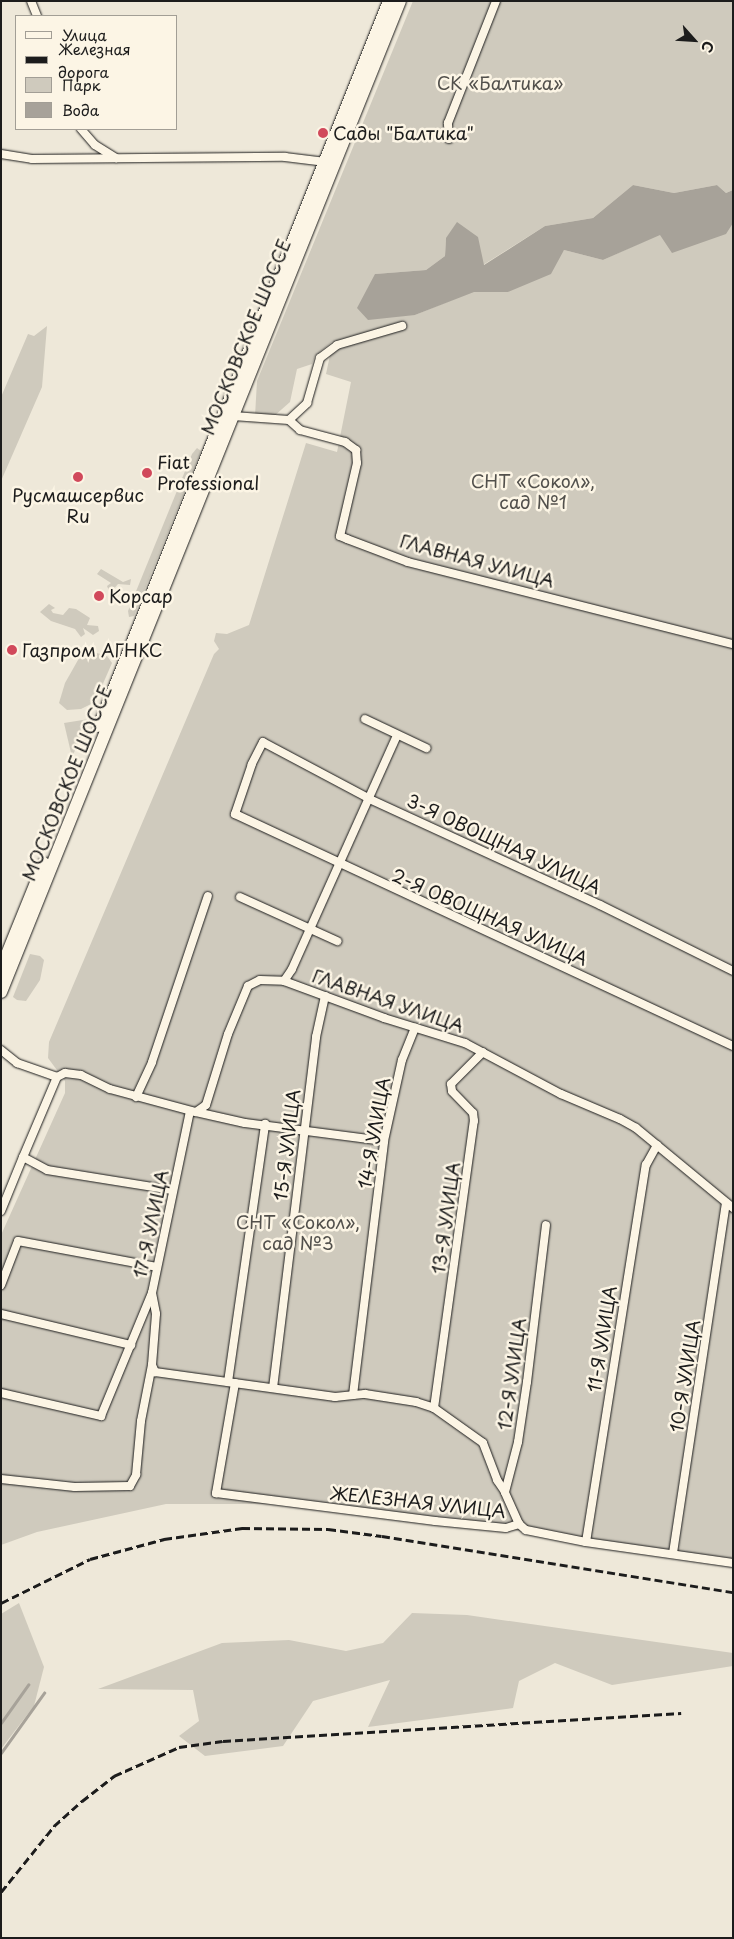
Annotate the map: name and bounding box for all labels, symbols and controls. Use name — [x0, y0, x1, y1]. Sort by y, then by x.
legend — [15, 15, 178, 130]
north arrow — [669, 15, 719, 65]
text: Улица — [62, 23, 107, 46]
text: Железная дорога — [58, 37, 131, 83]
text: С — [696, 37, 720, 56]
park label: СК «Балтика» — [437, 72, 563, 94]
text: Парк — [62, 73, 101, 96]
text: Вода — [62, 98, 99, 121]
place label: Сады "Балтика" — [333, 122, 475, 144]
marker: Сады "Балтика" — [317, 127, 329, 139]
street label: МОСКОВСКОЕ ШОССЕ — [196, 235, 296, 439]
place label: Fiat Professional — [157, 452, 259, 494]
marker: Fiat Professional — [141, 467, 153, 479]
marker: Русмашсервис Ru — [72, 471, 84, 483]
park label: СНТ «Сокол», сад №1 — [471, 471, 595, 514]
place label: Русмашсервис Ru — [12, 485, 144, 528]
street label: ГЛАВНАЯ УЛИЦА — [398, 530, 556, 592]
place label: Корсар — [109, 585, 173, 607]
marker: Корсар — [93, 590, 105, 602]
place label: Газпром АГНКС — [22, 639, 164, 661]
marker: Газпром АГНКС — [6, 644, 18, 656]
street label: МОСКОВСКОЕ ШОССЕ — [17, 681, 117, 885]
street label: 3-Я ОВОЩНАЯ УЛИЦА — [403, 789, 605, 899]
street label: 2-Я ОВОЩНАЯ УЛИЦА — [389, 864, 591, 970]
street label: ГЛАВНАЯ УЛИЦА — [309, 965, 467, 1037]
street label: 14-Я УЛИЦА — [353, 1075, 395, 1191]
street label: 15-Я УЛИЦА — [269, 1087, 305, 1203]
street label: 13-Я УЛИЦА — [427, 1160, 465, 1276]
street label: 17-Я УЛИЦА — [129, 1167, 173, 1281]
park label: СНТ «Сокол», сад №3 — [236, 1212, 360, 1254]
street label: 11-Я УЛИЦА — [583, 1284, 621, 1394]
street label: 12-Я УЛИЦА — [493, 1316, 531, 1432]
street label: 10-Я УЛИЦА — [665, 1318, 705, 1434]
street label: ЖЕЛЕЗНАЯ УЛИЦА — [329, 1482, 507, 1522]

